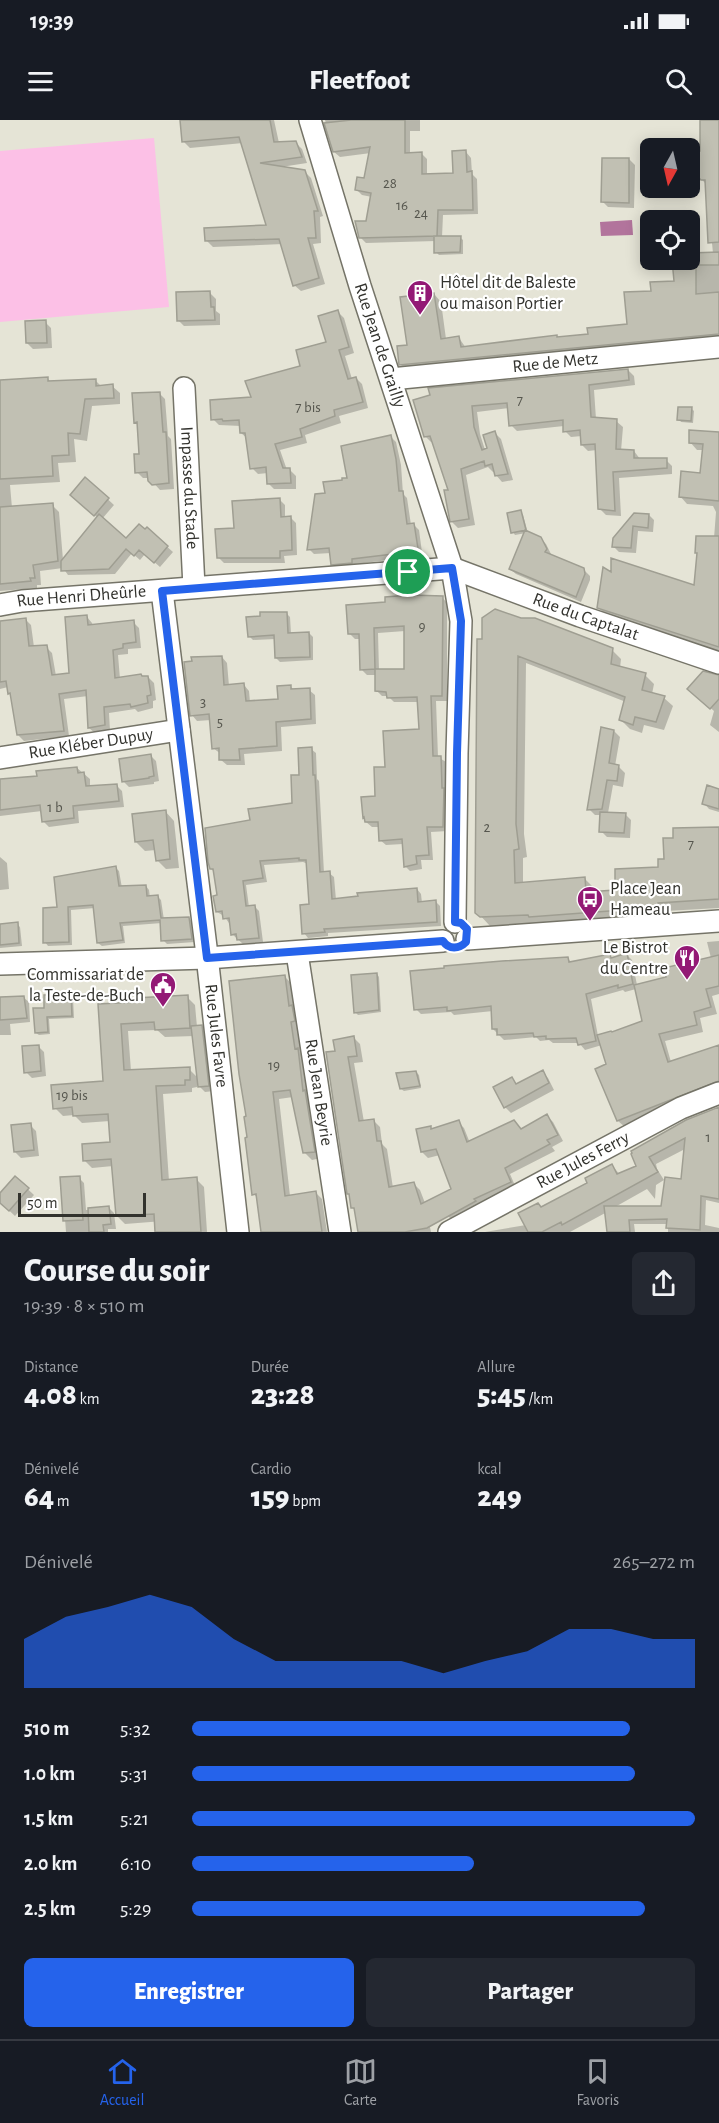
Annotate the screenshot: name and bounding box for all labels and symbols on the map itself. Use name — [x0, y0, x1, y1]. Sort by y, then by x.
north arrow — [640, 138, 700, 198]
house number: 28 — [383, 176, 397, 191]
house number: 16 — [396, 198, 408, 213]
house number: 24 — [414, 206, 428, 221]
place label: Hôtel dit de Baleste ou maison Portier — [440, 274, 576, 313]
building icon: Hôtel dit de Baleste ou maison Portier — [405, 278, 435, 316]
street label: Rue Jean de Grailly — [351, 281, 408, 410]
street label: Rue de Metz — [512, 350, 599, 376]
house number: 7 — [517, 393, 523, 408]
house number: 7 bis — [295, 400, 321, 415]
street label: Impasse du Stade — [177, 426, 201, 550]
pin — [382, 546, 433, 597]
street label: Rue Henri Dheûrle — [15, 583, 147, 611]
street label: Rue du Captalat — [530, 590, 641, 644]
house number: 9 — [418, 619, 426, 634]
house number: 3 — [200, 695, 206, 710]
house number: 5 — [217, 715, 223, 730]
street label: Rue Kléber Dupuy — [27, 725, 155, 762]
house number: 1 b — [47, 800, 63, 815]
house number: 2 — [484, 820, 491, 835]
house number: 7 — [688, 837, 694, 852]
place label: Place Jean Hameau — [610, 880, 681, 919]
bus stop icon: Place Jean Hameau — [575, 884, 605, 922]
place label: Le Bistrot du Centre — [600, 939, 668, 978]
restaurant icon: Le Bistrot du Centre — [672, 943, 702, 981]
place label: Commissariat de la Teste-de-Buch — [27, 966, 144, 1005]
public building icon: Commissariat de la Teste-de-Buch — [148, 970, 178, 1008]
street label: Rue Jules Favre — [201, 983, 231, 1089]
street label: Rue Jean Beyrie — [301, 1038, 336, 1147]
house number: 19 — [268, 1058, 280, 1073]
house number: 19 bis — [56, 1088, 88, 1103]
street label: Rue Jules Ferry — [534, 1128, 633, 1192]
house number: 1 — [705, 1130, 711, 1145]
scale bar — [18, 1190, 146, 1218]

